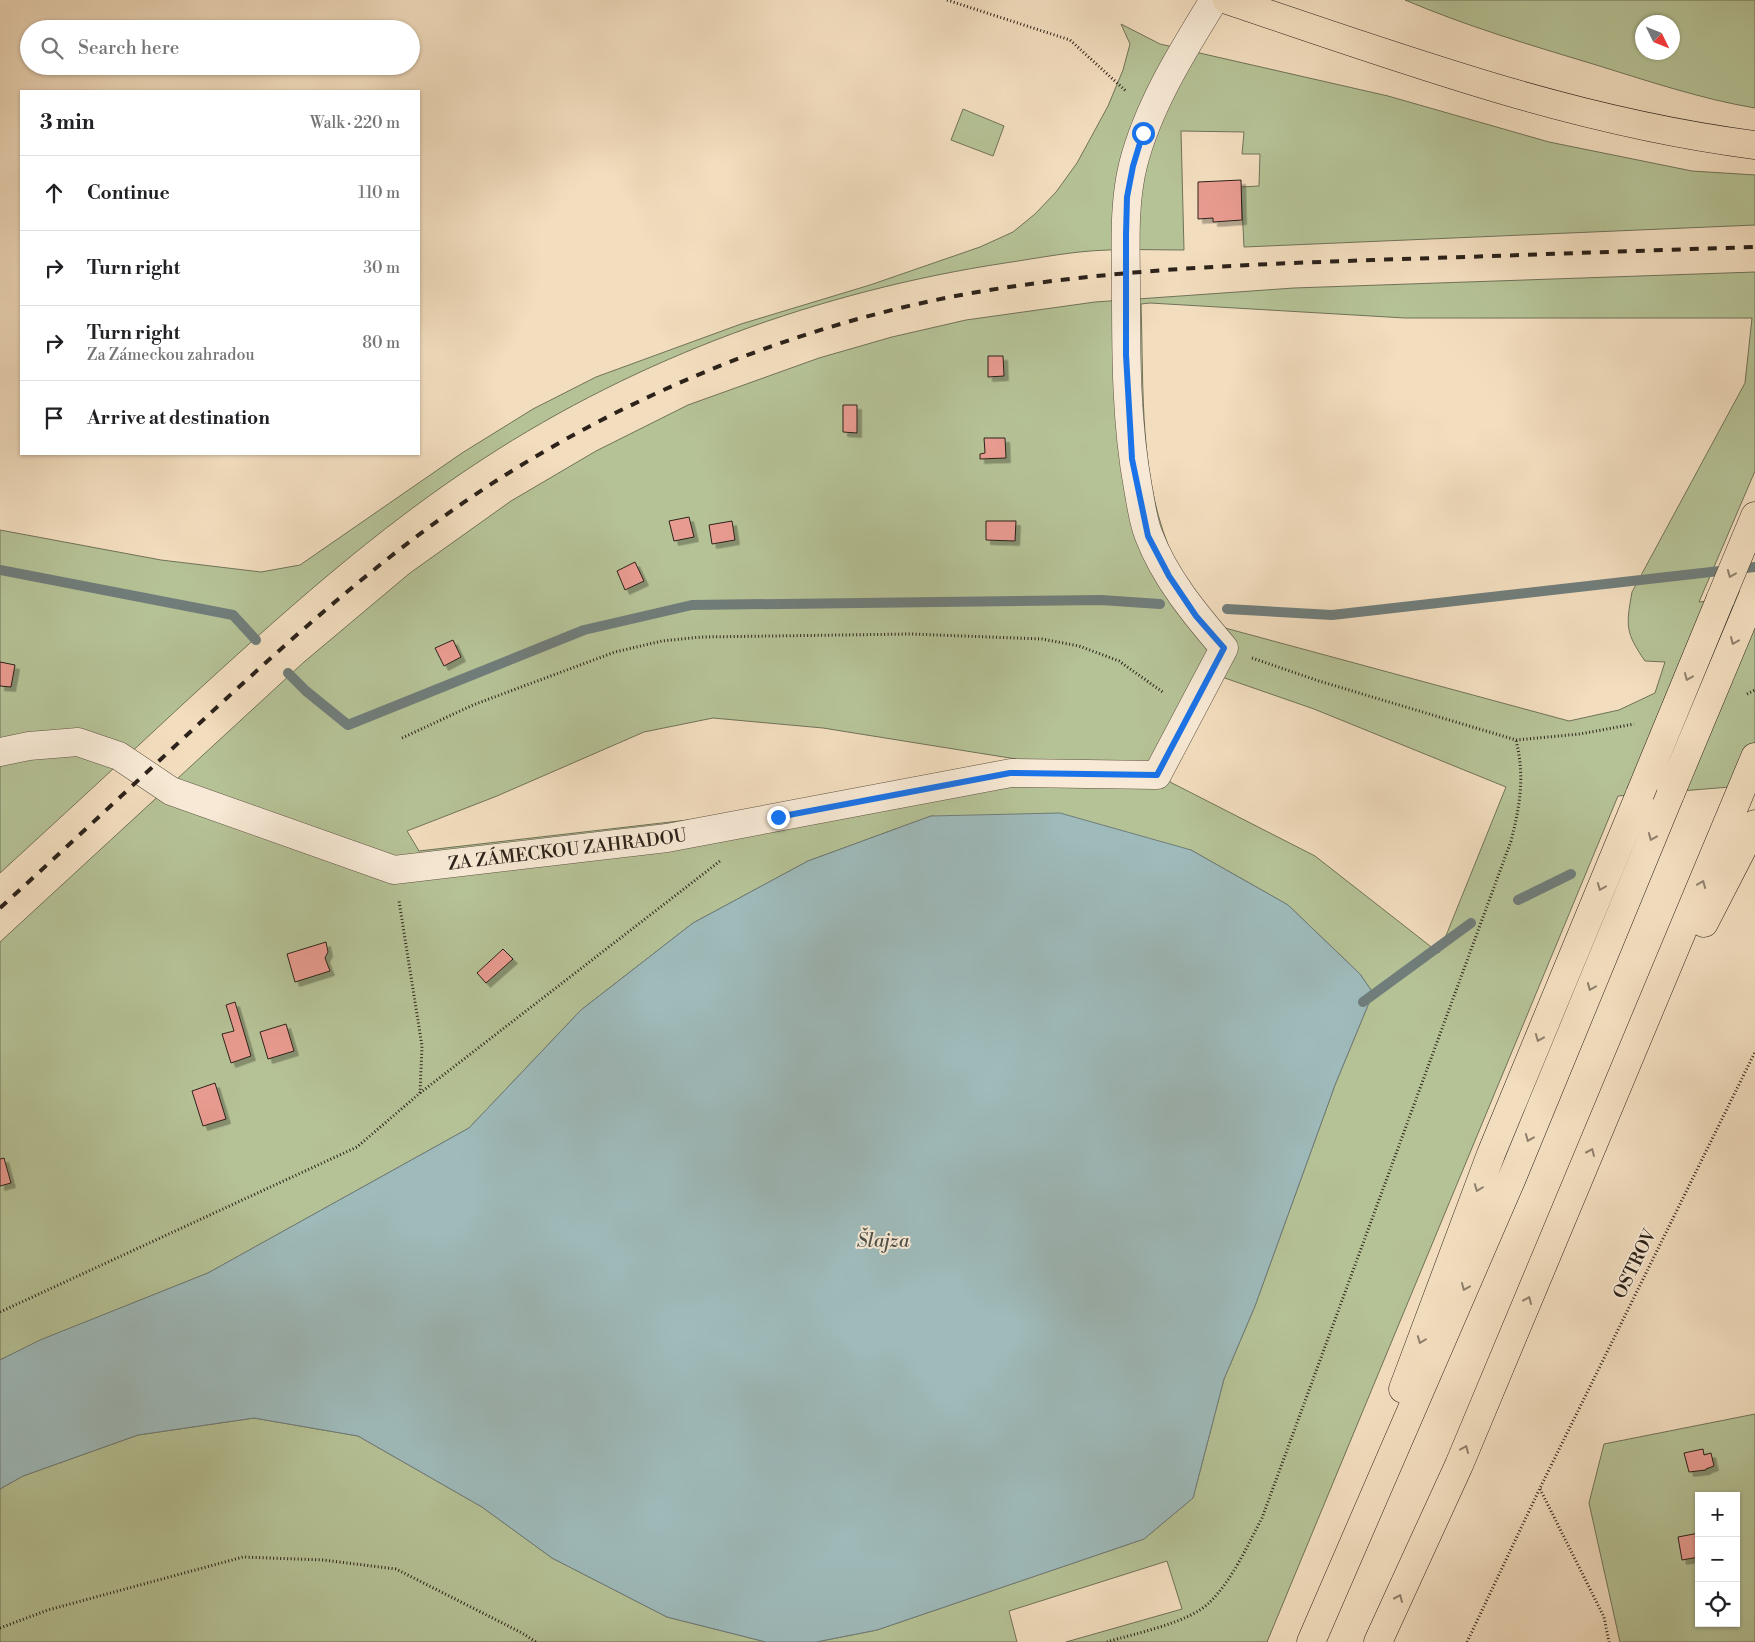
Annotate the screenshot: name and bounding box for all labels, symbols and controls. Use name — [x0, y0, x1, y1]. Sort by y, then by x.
north arrow — [1635, 15, 1680, 60]
search box — [20, 20, 420, 75]
icon: search — [38, 34, 66, 62]
text: Search here — [78, 36, 179, 60]
text: 3 min — [40, 110, 95, 136]
text: Walk · 220 m — [310, 113, 400, 133]
route start — [1132, 122, 1155, 145]
icon: ahead — [40, 179, 68, 207]
text: Continue — [87, 181, 170, 205]
text: 110 m — [358, 183, 400, 203]
icon: right — [40, 254, 68, 282]
text: Turn right — [87, 256, 180, 280]
text: 30 m — [363, 258, 400, 278]
text: Turn right — [87, 321, 180, 345]
icon: right — [40, 329, 68, 357]
text: 80 m — [362, 333, 400, 353]
text: Za Zámeckou zahradou — [87, 345, 255, 365]
icon: arrive — [40, 404, 68, 432]
text: Arrive at destination — [87, 406, 270, 430]
one-way arrow — [1727, 569, 1737, 578]
one-way arrow — [1730, 636, 1741, 645]
one-way arrow — [1684, 672, 1695, 681]
route end — [767, 806, 790, 829]
street label: ZA ZÁMECKOU ZAHRADOU — [447, 823, 690, 875]
one-way arrow — [1648, 832, 1659, 841]
one-way arrow — [1696, 880, 1707, 889]
one-way arrow — [1597, 882, 1608, 891]
one-way arrow — [1586, 982, 1597, 991]
one-way arrow — [1535, 1033, 1546, 1042]
one-way arrow — [1524, 1133, 1535, 1142]
one-way arrow — [1585, 1148, 1595, 1156]
one-way arrow — [1474, 1183, 1485, 1192]
street label: OSTROV — [1608, 1225, 1662, 1303]
water label: Šlajza — [857, 1227, 910, 1253]
one-way arrow — [1461, 1282, 1472, 1291]
one-way arrow — [1522, 1296, 1532, 1304]
one-way arrow — [1417, 1335, 1427, 1344]
one-way arrow — [1459, 1445, 1470, 1454]
map controls — [1695, 1492, 1740, 1627]
button: + — [1695, 1492, 1740, 1537]
button: − — [1695, 1537, 1740, 1582]
button: locate — [1695, 1582, 1740, 1627]
one-way arrow — [1392, 1594, 1403, 1603]

